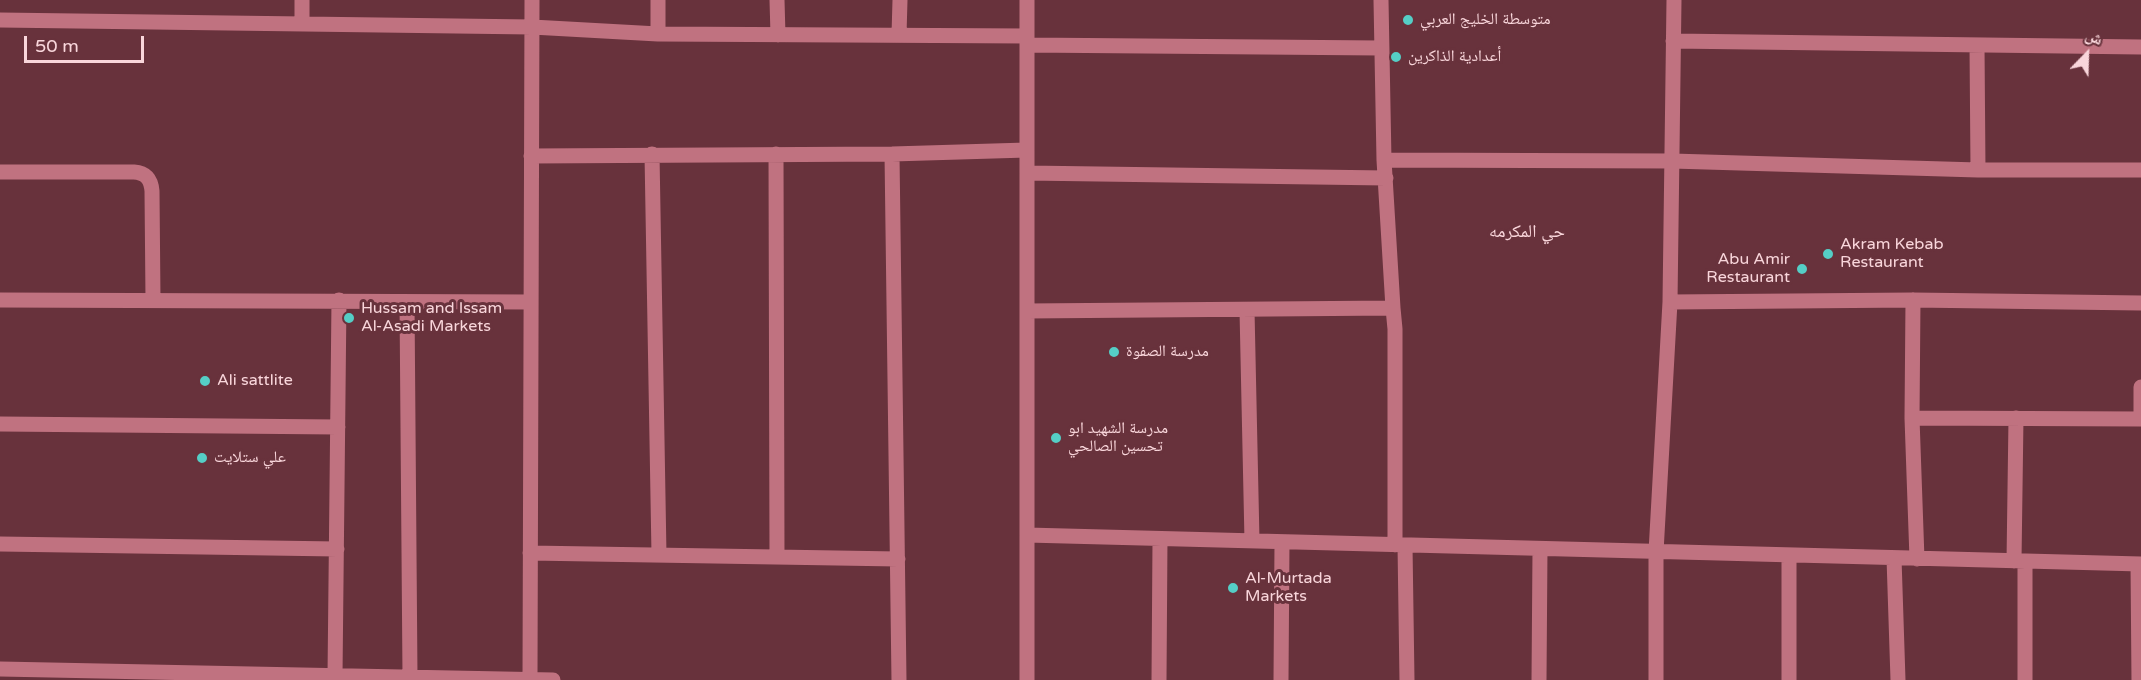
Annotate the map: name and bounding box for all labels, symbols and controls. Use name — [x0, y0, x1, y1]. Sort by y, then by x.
place label: متوسطة الخليج العربي — [1420, 10, 1551, 30]
marker: متوسطة الخليج العربي — [1401, 13, 1415, 27]
scale bar — [27, 24, 147, 62]
north arrow — [2057, 24, 2117, 84]
text: ش — [2082, 25, 2106, 50]
text: 50 m — [35, 35, 79, 57]
place label: أعدادية الذاكرين — [1408, 47, 1501, 67]
marker: أعدادية الذاكرين — [1389, 50, 1403, 64]
district label: حي المكرمه — [1489, 221, 1565, 243]
place label: Akram Kebab Restaurant — [1840, 235, 1943, 273]
marker: Akram Kebab Restaurant — [1821, 247, 1835, 261]
place label: Abu Amir Restaurant — [1706, 250, 1790, 288]
marker: Abu Amir Restaurant — [1795, 262, 1809, 276]
place label: Hussam and Issam Al-Asadi Markets — [361, 299, 502, 337]
marker: Hussam and Issam Al-Asadi Markets — [342, 311, 356, 325]
place label: مدرسة الصفوة — [1126, 342, 1209, 362]
marker: مدرسة الصفوة — [1107, 345, 1121, 359]
place label: Ali sattlite — [217, 371, 293, 391]
marker: Ali sattlite — [198, 374, 212, 388]
place label: مدرسة الشهيد ابو تحسين الصالحي — [1068, 419, 1168, 457]
marker: مدرسة الشهيد ابو تحسين الصالحي — [1049, 431, 1063, 445]
place label: علي ستلايت — [214, 448, 286, 468]
marker: علي ستلايت — [195, 451, 209, 465]
place label: Al-Murtada Markets — [1245, 569, 1332, 607]
marker: Al-Murtada Markets — [1226, 581, 1240, 595]

